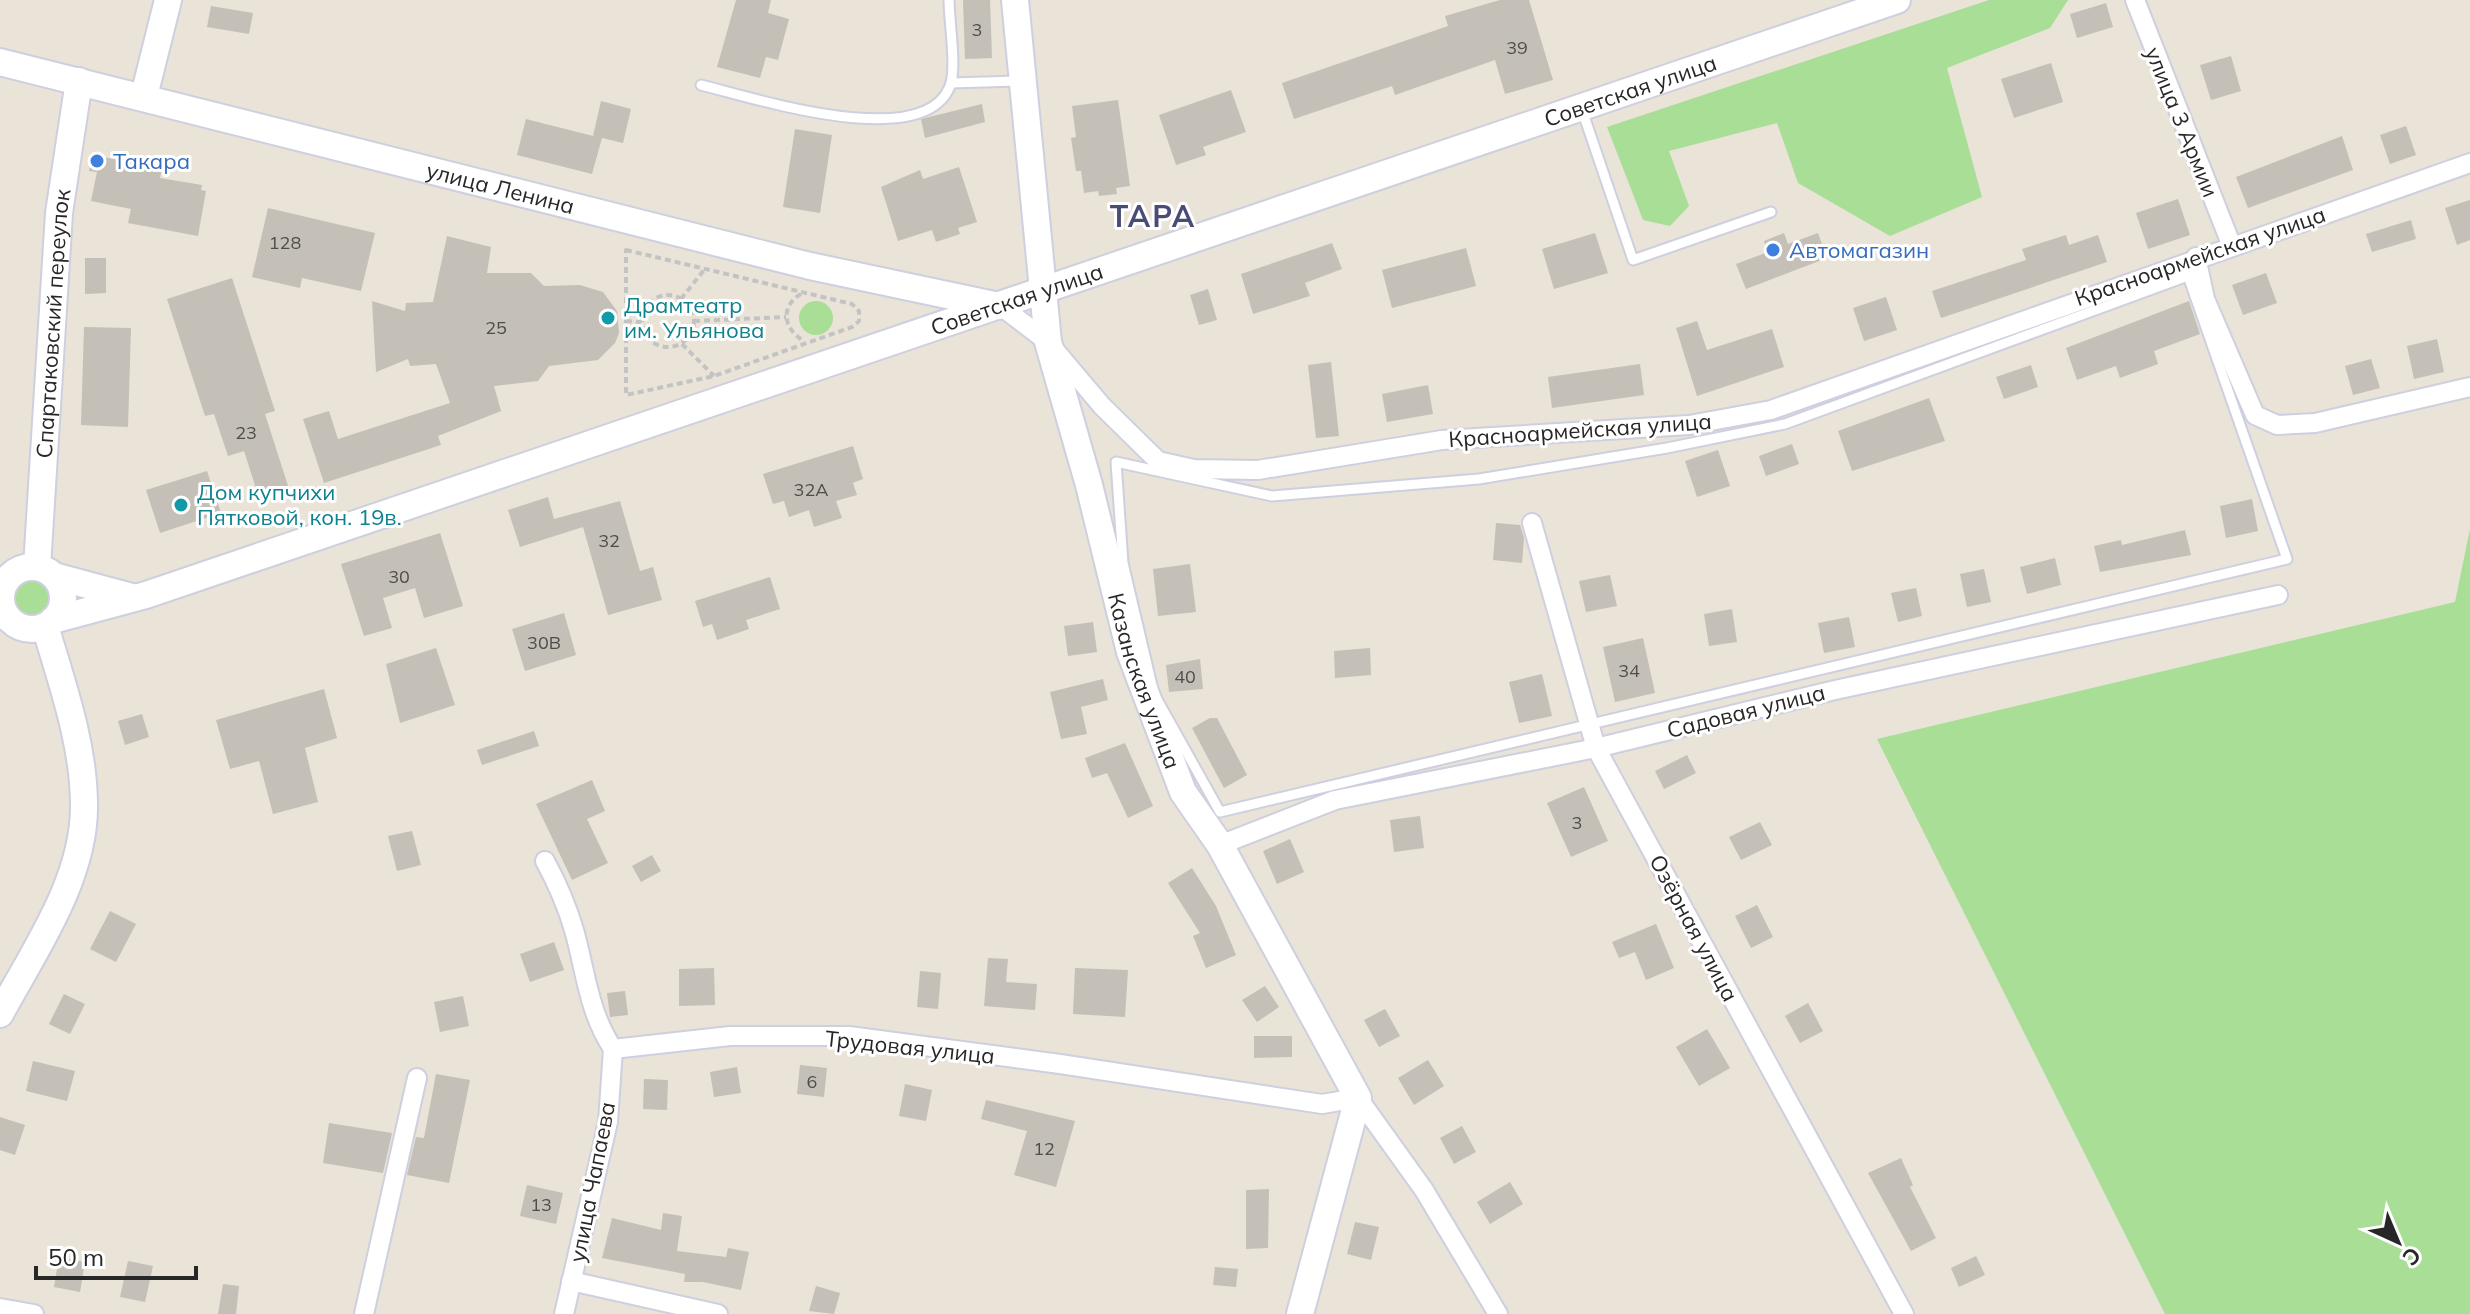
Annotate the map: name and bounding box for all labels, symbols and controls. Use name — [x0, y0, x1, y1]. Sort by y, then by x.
house number: 3 — [972, 18, 982, 41]
house number: 39 — [1506, 36, 1528, 59]
street label: улица 3 Армии — [2139, 43, 2225, 201]
street label: Советская улица — [1540, 48, 1720, 133]
place label: Такара — [113, 147, 190, 175]
marker: Такара — [88, 152, 106, 170]
street label: улица Ленина — [423, 156, 577, 220]
street label: Спартаковский переулок — [30, 187, 76, 459]
district label: ТАРА — [1110, 197, 1196, 235]
street label: Красноармейская улица — [2071, 200, 2329, 312]
house number: 128 — [269, 231, 301, 254]
place label: Автомагазин — [1789, 236, 1929, 264]
marker: Автомагазин — [1764, 241, 1782, 259]
street label: Советская улица — [927, 257, 1107, 341]
place label: Драмтеатр им. Ульянова — [624, 291, 764, 344]
marker: Драмтеатр им. Ульянова — [599, 309, 617, 327]
house number: 25 — [485, 316, 507, 339]
street label: Красноармейская улица — [1448, 407, 1712, 453]
house number: 23 — [235, 421, 257, 444]
place label: Дом купчихи Пятковой, кон. 19в. — [197, 478, 402, 531]
house number: 32А — [794, 478, 828, 501]
marker: Дом купчихи Пятковой, кон. 19в. — [172, 496, 190, 514]
house number: 32 — [598, 529, 620, 552]
house number: 30 — [388, 565, 410, 588]
street label: Казанская улица — [1102, 590, 1187, 773]
house number: 30В — [527, 631, 561, 654]
house number: 34 — [1618, 659, 1640, 682]
house number: 40 — [1174, 665, 1196, 688]
street label: Садовая улица — [1664, 678, 1828, 744]
house number: 3 — [1572, 811, 1582, 834]
street label: Озёрная улица — [1644, 850, 1744, 1006]
street label: Трудовая улица — [824, 1024, 996, 1070]
house number: 6 — [807, 1070, 817, 1093]
street label: улица Чапаева — [563, 1099, 621, 1265]
house number: 12 — [1033, 1137, 1055, 1160]
house number: 13 — [530, 1193, 552, 1216]
north arrow — [2358, 1202, 2438, 1282]
scale bar — [36, 1230, 196, 1280]
text: С — [2397, 1241, 2427, 1272]
text: 50 m — [48, 1242, 104, 1272]

